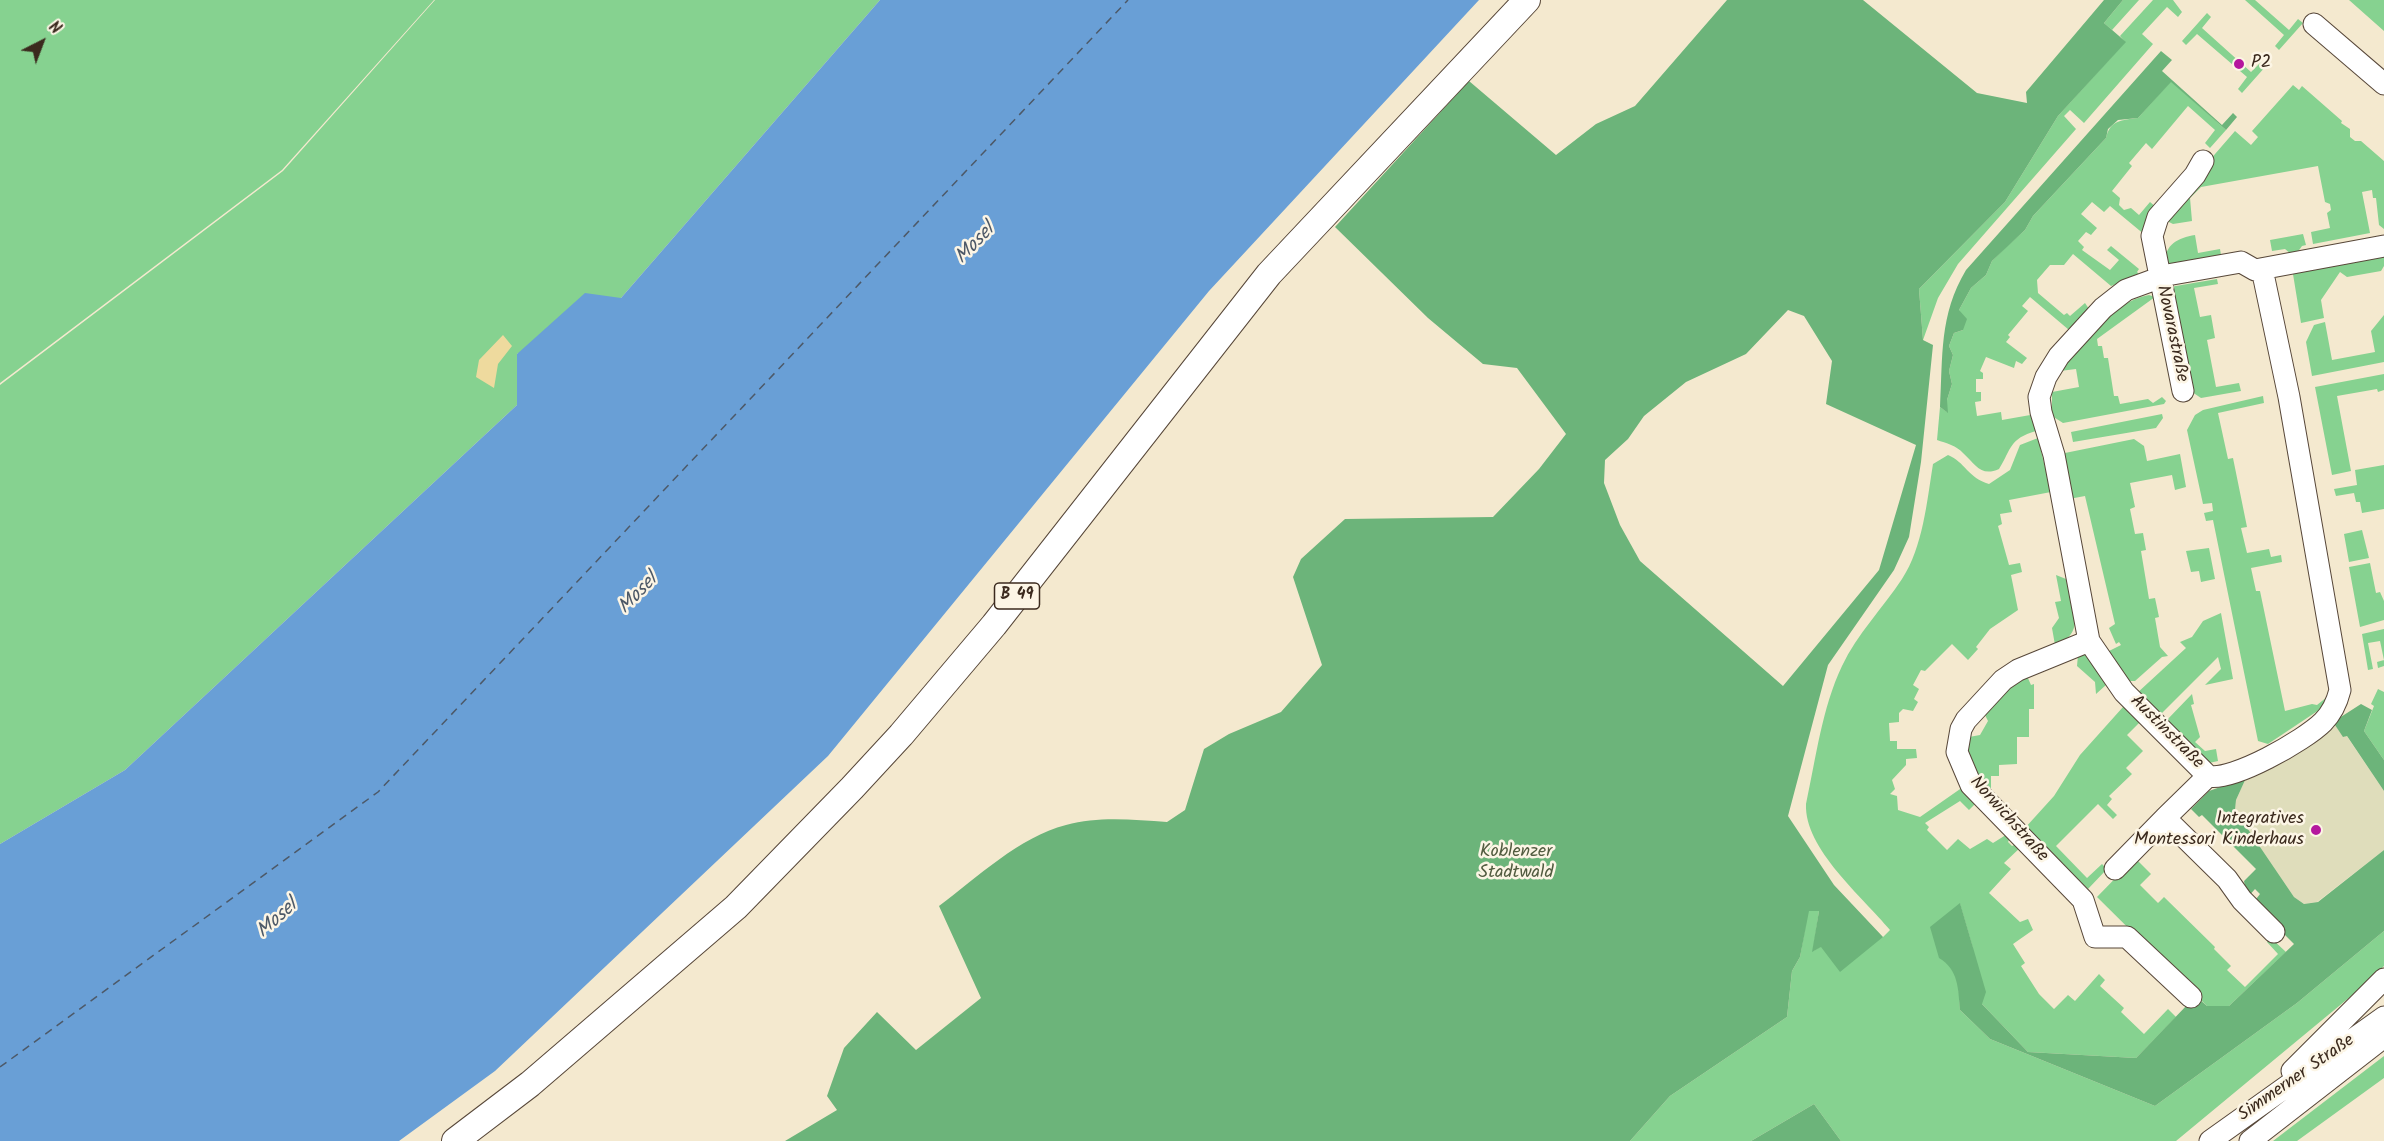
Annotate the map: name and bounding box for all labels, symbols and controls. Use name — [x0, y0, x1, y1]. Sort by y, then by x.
north arrow — [12, 12, 72, 72]
text: N — [42, 16, 66, 41]
place label: P2 — [2251, 53, 2271, 75]
marker: P2 — [2232, 57, 2246, 71]
water label: Mosel — [951, 220, 1001, 270]
street label: Novarastraße — [2150, 284, 2192, 384]
water label: Mosel — [614, 570, 664, 620]
road number: B 49 — [994, 583, 1040, 609]
street label: Austinstraße — [2125, 692, 2207, 774]
street label: Norwichstraße — [1964, 773, 2052, 867]
place label: Integratives Montessori Kinderhaus — [2134, 809, 2304, 852]
marker: Integratives Montessori Kinderhaus — [2309, 823, 2323, 837]
park label: Koblenzer Stadtwald — [1479, 842, 1553, 884]
water label: Mosel — [252, 895, 304, 945]
street label: Simmerner Straße — [2235, 1031, 2359, 1127]

